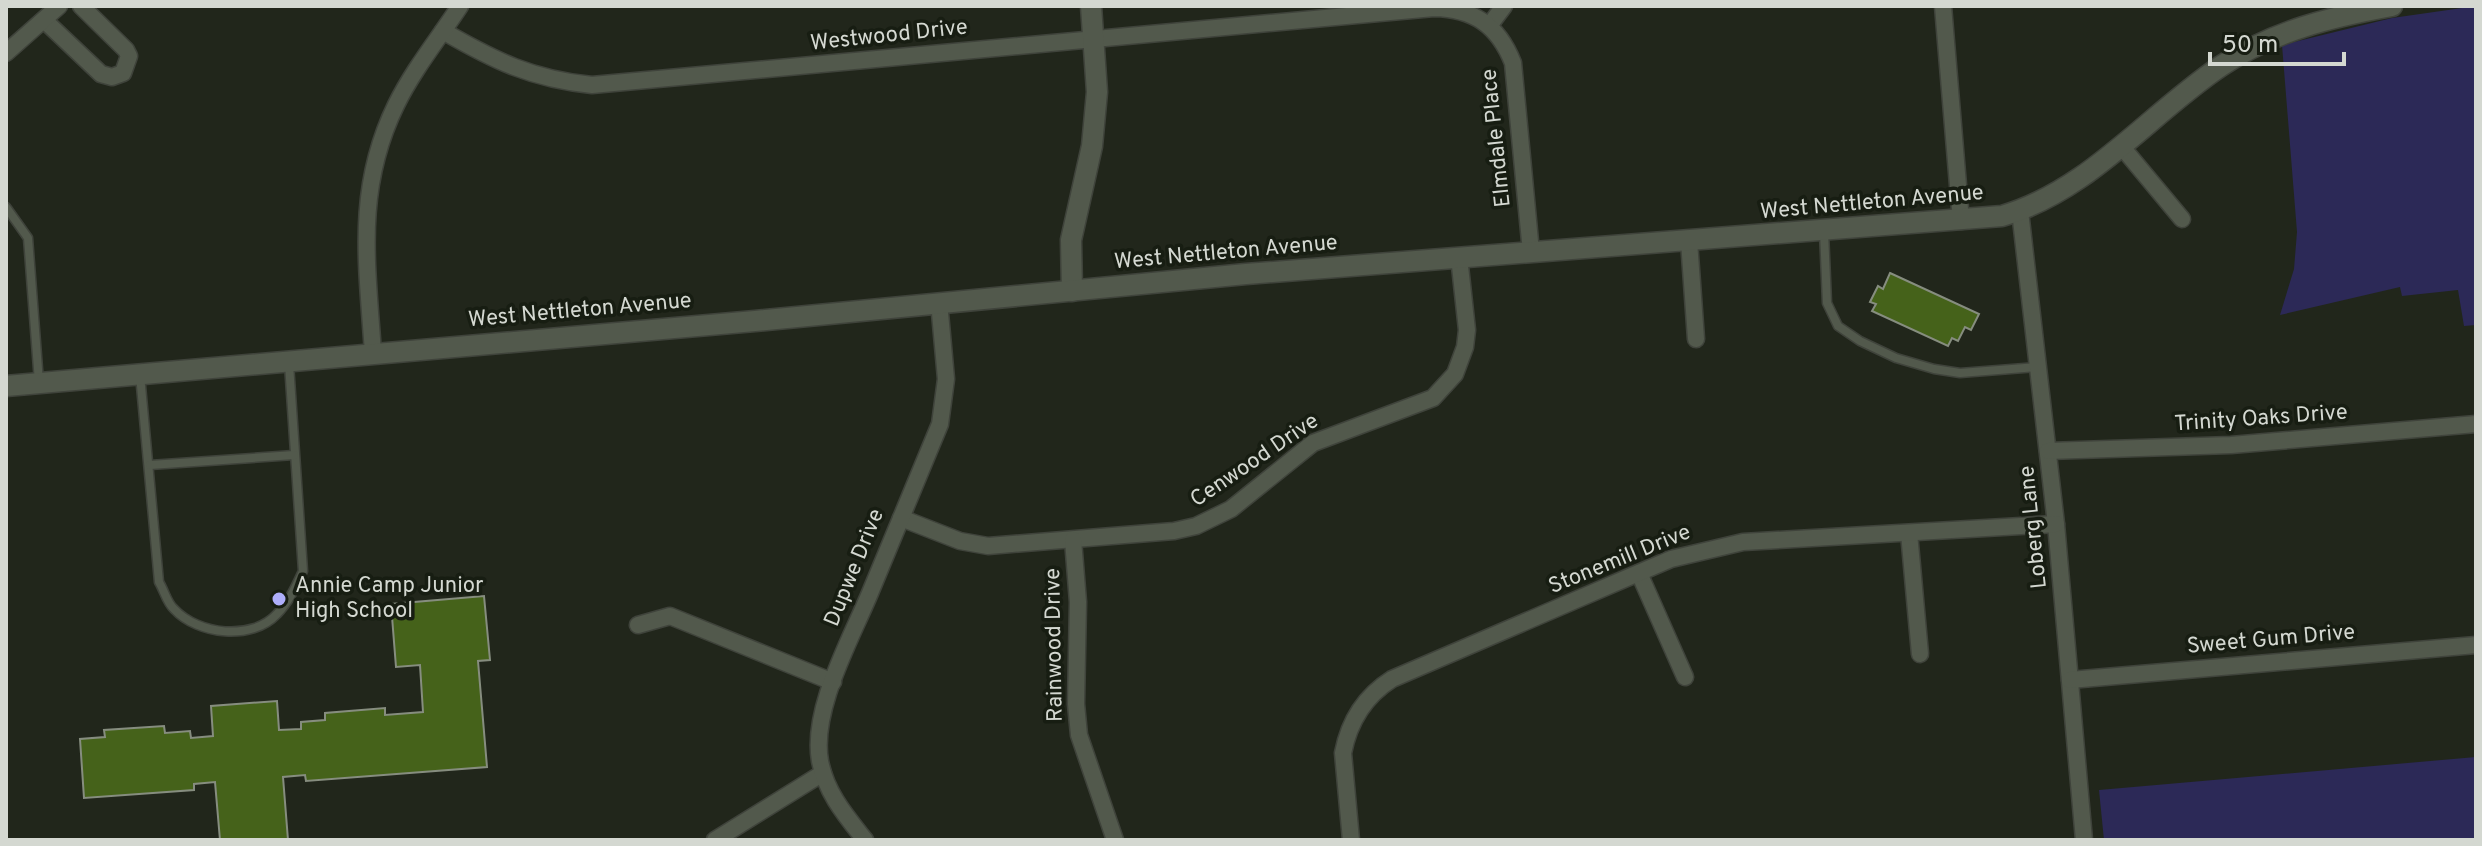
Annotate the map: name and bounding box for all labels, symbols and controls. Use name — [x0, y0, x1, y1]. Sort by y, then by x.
street label: Westwood Drive — [809, 14, 969, 58]
scale bar — [2210, 16, 2344, 66]
text: 50 m — [2222, 31, 2278, 61]
street label: Elmdale Place — [1476, 67, 1518, 209]
street label: West Nettleton Avenue — [1759, 180, 1985, 226]
street label: West Nettleton Avenue — [1113, 230, 1339, 276]
street label: West Nettleton Avenue — [467, 288, 693, 334]
street label: Trinity Oaks Drive — [2173, 399, 2349, 439]
street label: Cenwood Drive — [1186, 408, 1324, 514]
street label: Loberg Lane — [2014, 464, 2054, 590]
street label: Dupwe Drive — [819, 505, 891, 631]
street label: Stonemill Drive — [1545, 519, 1695, 601]
street label: Rainwood Drive — [1040, 568, 1070, 722]
place label: Annie Camp Junior High School — [295, 573, 484, 625]
marker: Annie Camp Junior High School — [270, 590, 288, 608]
street label: Sweet Gum Drive — [2186, 619, 2356, 661]

